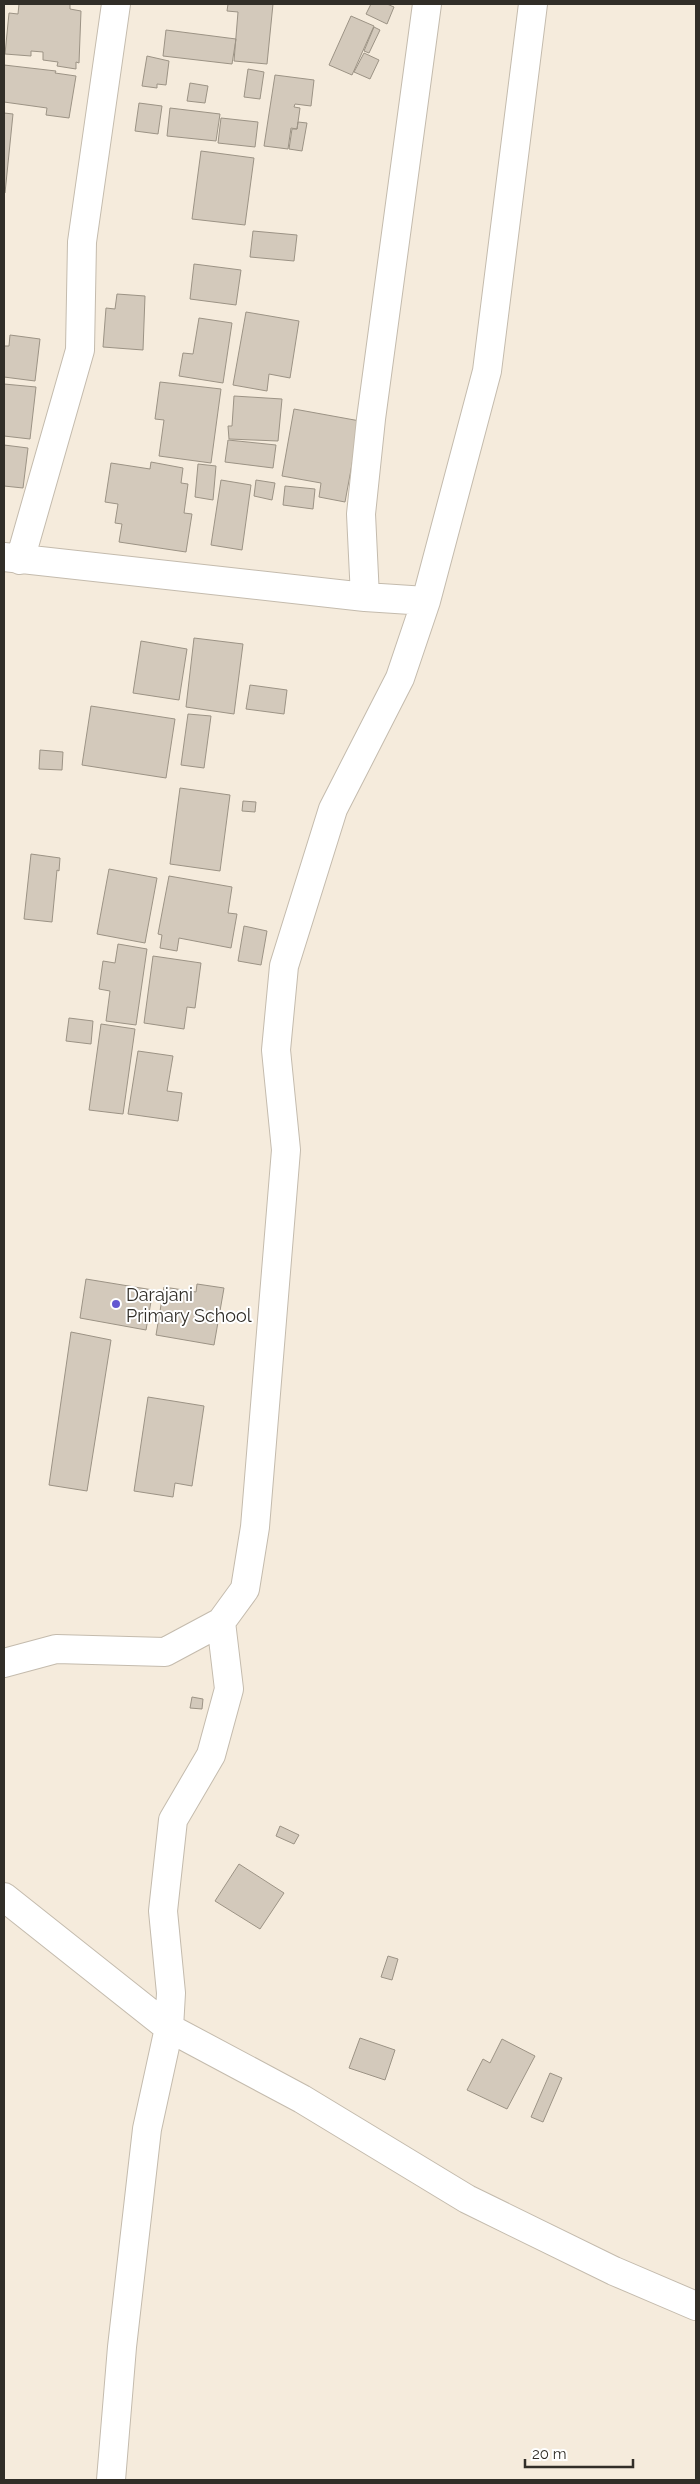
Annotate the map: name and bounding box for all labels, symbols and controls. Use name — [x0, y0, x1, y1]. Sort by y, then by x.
place label: Darajani Primary School — [126, 1284, 252, 1326]
marker: Darajani Primary School — [110, 1298, 122, 1310]
scale bar — [525, 2436, 632, 2468]
text: 20 m — [532, 2445, 567, 2463]

